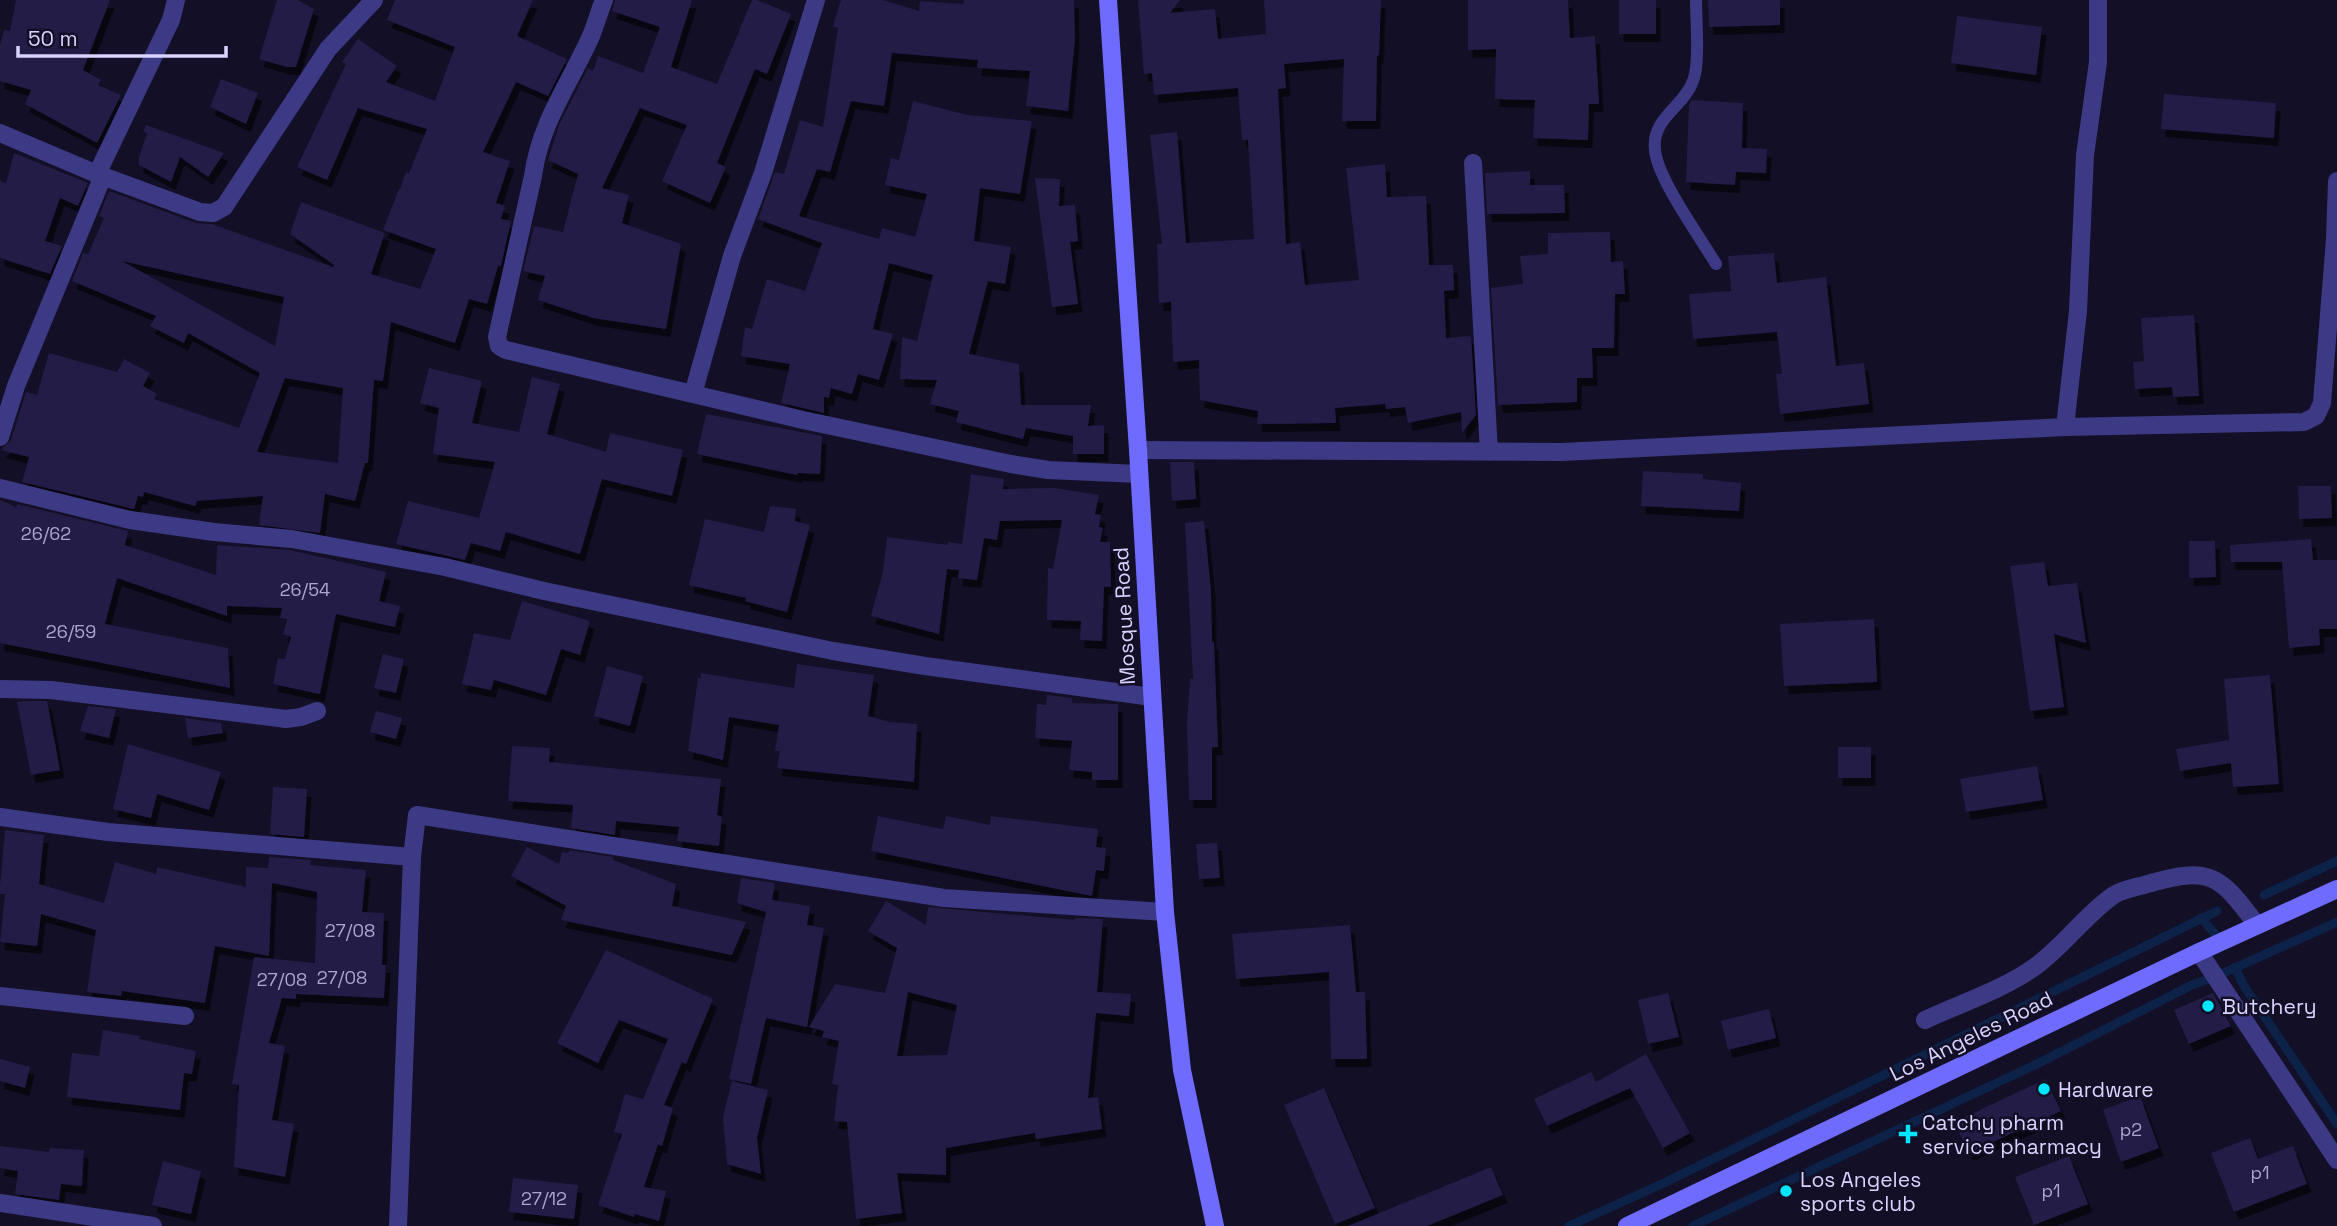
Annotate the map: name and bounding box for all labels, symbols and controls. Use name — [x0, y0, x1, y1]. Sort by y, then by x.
scale bar — [18, 14, 226, 58]
text: 50 m — [28, 25, 78, 52]
house number: 26/62 — [21, 522, 71, 545]
street label: Mosque Road — [1107, 546, 1141, 686]
house number: 26/54 — [280, 578, 330, 601]
house number: 26/59 — [46, 620, 96, 643]
house number: 27/08 — [325, 919, 375, 942]
house number: 27/08 — [317, 966, 367, 989]
house number: 27/08 — [257, 968, 307, 991]
street label: Los Angeles Road — [1885, 985, 2057, 1087]
place label: Butchery — [2222, 993, 2317, 1020]
marker: Butchery — [2200, 998, 2216, 1014]
place label: Hardware — [2058, 1076, 2154, 1103]
marker: Hardware — [2036, 1081, 2052, 1097]
place label: Catchy pharm service pharmacy — [1922, 1109, 2102, 1160]
house number: p2 — [2120, 1118, 2142, 1141]
marker: Catchy pharm service pharmacy — [1900, 1126, 1916, 1142]
house number: p1 — [2250, 1161, 2270, 1184]
place label: Los Angeles sports club — [1800, 1166, 1921, 1217]
house number: p1 — [2041, 1179, 2061, 1202]
marker: Los Angeles sports club — [1778, 1183, 1794, 1199]
house number: 27/12 — [521, 1187, 567, 1210]

